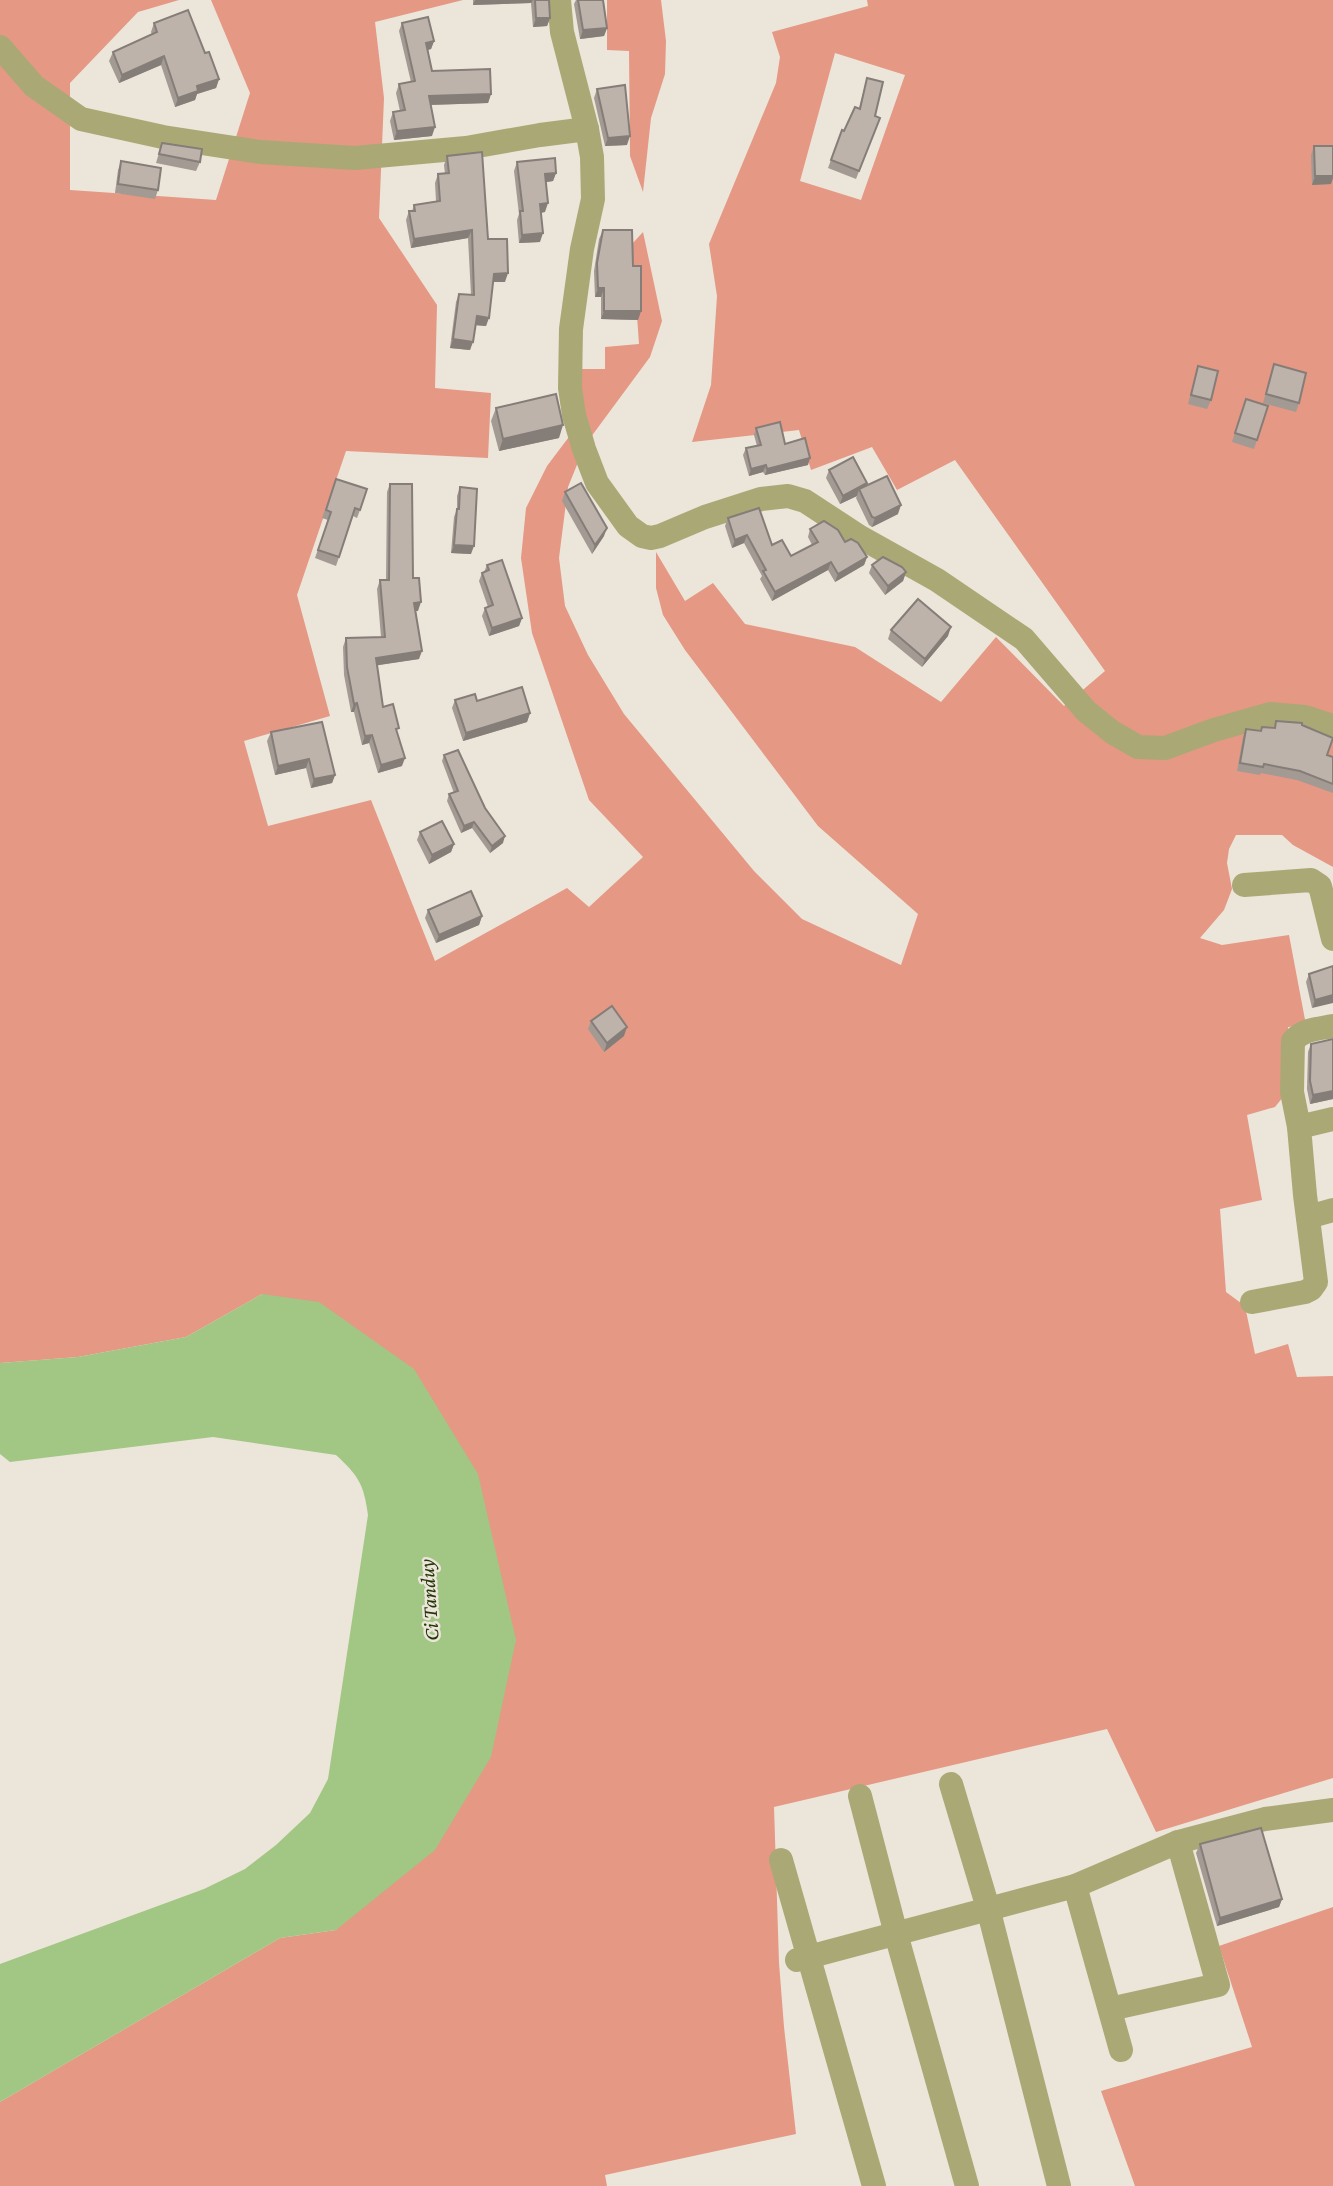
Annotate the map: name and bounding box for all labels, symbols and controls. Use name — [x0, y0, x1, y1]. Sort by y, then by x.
water label: Ci Tanduy — [414, 1558, 444, 1642]

